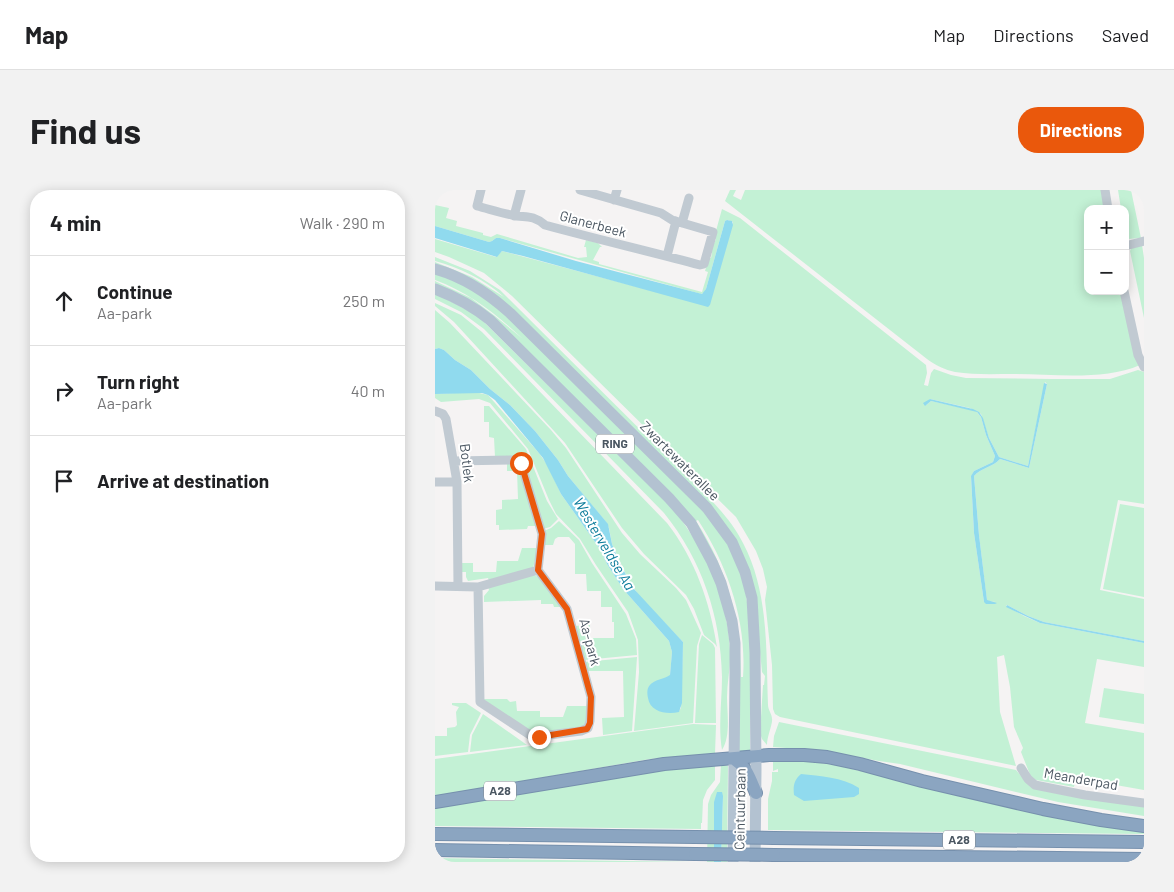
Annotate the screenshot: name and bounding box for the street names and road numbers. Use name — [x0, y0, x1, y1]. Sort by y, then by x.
street label: Glanerbeek — [558, 206, 628, 241]
street label: Zwartewaterallee — [637, 417, 724, 504]
road number: RING — [596, 434, 634, 454]
street label: Botlek — [457, 442, 478, 483]
street label: Aa-park — [576, 616, 605, 667]
street label: Meanderpad — [1043, 764, 1119, 793]
street label: Ceintuurbaan — [730, 768, 749, 850]
road number: A28 — [484, 782, 516, 800]
road number: A28 — [943, 830, 975, 850]

